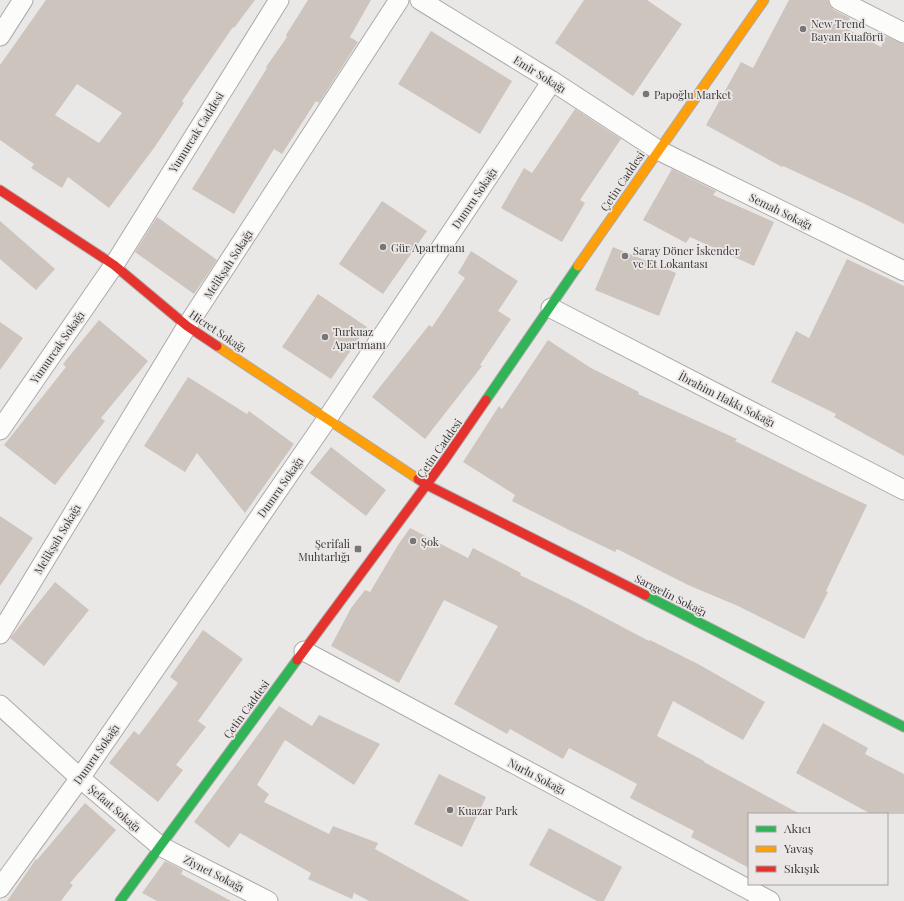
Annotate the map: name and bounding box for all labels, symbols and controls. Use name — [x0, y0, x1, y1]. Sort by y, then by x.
place label: New Trend Bayan Kuaförü — [811, 16, 884, 44]
marker: New Trend Bayan Kuaförü — [798, 24, 808, 34]
street label: Emir Sokağı — [511, 52, 569, 96]
place label: Papoğlu Market — [654, 87, 731, 102]
street label: Yumurcak Caddesi — [165, 89, 227, 176]
marker: Papoğlu Market — [641, 89, 651, 99]
street label: Çetin Caddesi — [596, 148, 648, 214]
street label: Dumru Sokağı — [448, 165, 500, 231]
street label: Semah Sokağı — [747, 189, 815, 233]
street label: Melikşah Sokağı — [200, 227, 256, 301]
place label: Gür Apartmanı — [391, 240, 465, 255]
marker: Gür Apartmanı — [378, 242, 388, 252]
place label: Saray Döner İskender ve Et Lokantası — [632, 243, 740, 271]
marker: Saray Döner İskender ve Et Lokantası — [620, 251, 630, 261]
street label: Hicret Sokağı — [186, 306, 250, 356]
street label: Yumurcak Sokağı — [26, 308, 88, 387]
place label: Turkuaz Apartmanı — [332, 324, 386, 352]
marker: Turkuaz Apartmanı — [320, 332, 330, 342]
street label: İbrahim Hakkı Sokağı — [676, 368, 778, 430]
street label: Çetin Caddesi — [413, 415, 465, 481]
street label: Dumru Sokağı — [254, 454, 306, 520]
street label: Melikşah Sokağı — [30, 501, 84, 577]
place label: Şok — [421, 534, 439, 549]
place label: Şerifali Muhtarlığı — [298, 536, 350, 564]
marker: Şok — [408, 536, 418, 546]
marker: Şerifali Muhtarlığı — [353, 544, 363, 554]
street label: Sarıgelin Sokağı — [632, 570, 710, 620]
street label: Çetin Caddesi — [220, 677, 272, 741]
street label: Dumru Sokağı — [70, 721, 122, 787]
street label: Nurlu Sokağı — [506, 755, 568, 797]
street label: Şefaat Sokağı — [86, 781, 144, 835]
place label: Kuazar Park — [458, 803, 518, 818]
marker: Kuazar Park — [445, 805, 455, 815]
legend — [748, 813, 888, 885]
text: Akıcı — [783, 820, 812, 836]
text: Yavaş — [783, 840, 813, 856]
street label: Ziynet Sokağı — [181, 851, 247, 895]
text: Sıkışık — [784, 860, 820, 876]

